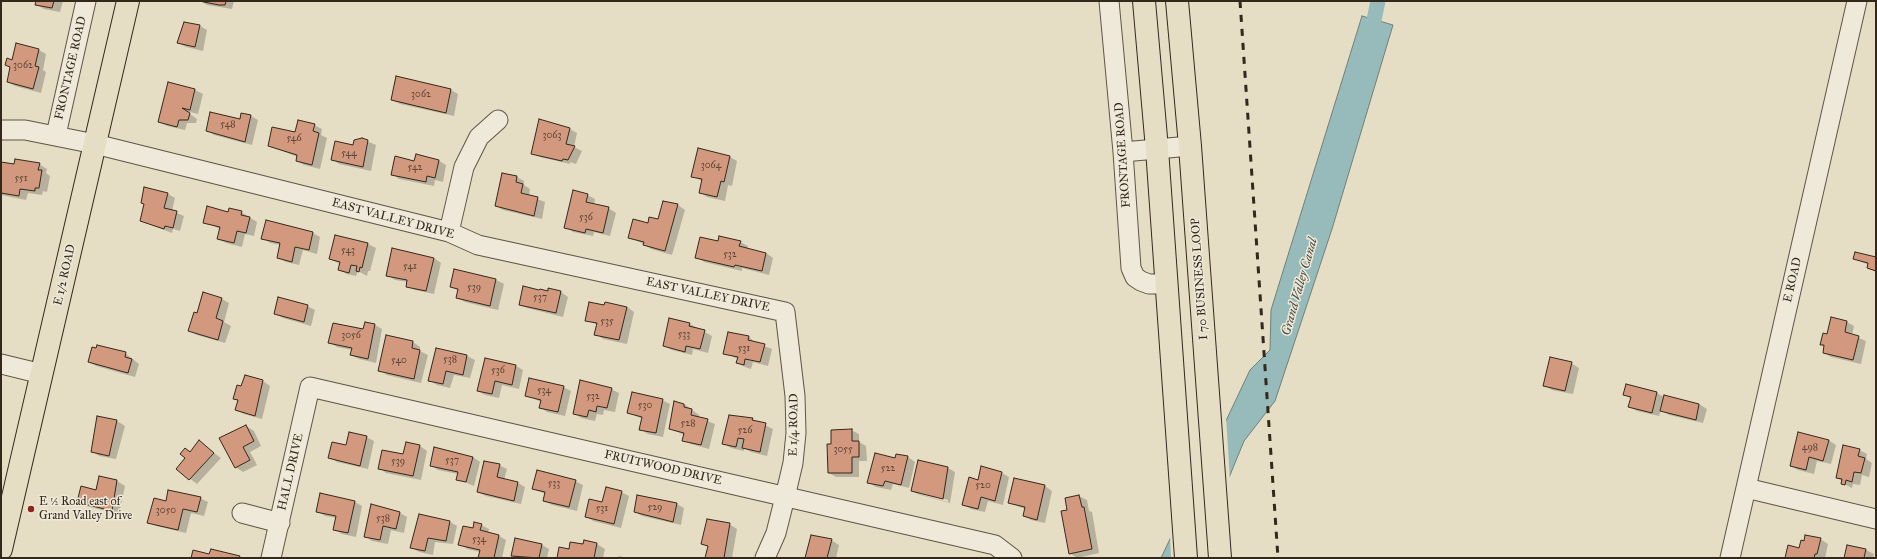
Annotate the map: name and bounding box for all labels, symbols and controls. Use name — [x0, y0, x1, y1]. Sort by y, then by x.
street label: FRONTAGE ROAD — [52, 15, 90, 121]
house number: 3062 — [13, 60, 33, 72]
house number: 3062 — [411, 89, 431, 101]
street label: FRONTAGE ROAD — [1112, 102, 1134, 208]
house number: 548 — [220, 119, 236, 131]
house number: 3063 — [543, 130, 561, 142]
house number: 546 — [286, 133, 302, 145]
house number: 544 — [341, 148, 357, 160]
house number: 3064 — [701, 160, 721, 172]
house number: 542 — [408, 162, 422, 174]
house number: 551 — [14, 173, 28, 185]
street label: EAST VALLEY DRIVE — [330, 196, 456, 242]
house number: 536 — [579, 212, 593, 224]
street label: I 70 BUSINESS LOOP — [1189, 218, 1211, 340]
water label: Grand Valley Canal — [1279, 236, 1321, 338]
street label: E 1/2 ROAD — [51, 243, 79, 307]
house number: 543 — [341, 245, 355, 257]
house number: 532 — [723, 249, 737, 261]
street label: E ROAD — [1781, 256, 1805, 304]
house number: 541 — [403, 261, 417, 273]
street label: EAST VALLEY DRIVE — [645, 275, 771, 315]
house number: 539 — [467, 282, 481, 294]
house number: 537 — [533, 292, 547, 304]
house number: 535 — [600, 316, 614, 328]
house number: 533 — [678, 329, 690, 341]
house number: 3056 — [341, 330, 361, 342]
house number: 531 — [738, 343, 750, 355]
house number: 538 — [443, 354, 457, 366]
house number: 540 — [391, 355, 407, 367]
house number: 536 — [491, 365, 505, 377]
house number: 534 — [537, 385, 551, 397]
house number: 532 — [586, 391, 600, 403]
street label: E 1/4 ROAD — [786, 393, 802, 457]
house number: 530 — [638, 400, 652, 412]
house number: 528 — [681, 418, 695, 430]
house number: 526 — [738, 425, 752, 437]
street label: HALL DRIVE — [275, 432, 307, 512]
house number: 498 — [1802, 442, 1818, 454]
house number: 3055 — [833, 444, 853, 456]
street label: FRUITWOOD DRIVE — [603, 447, 723, 489]
house number: 537 — [445, 455, 459, 467]
house number: 539 — [391, 456, 405, 468]
house number: 522 — [881, 463, 895, 475]
house number: 533 — [548, 478, 560, 490]
house number: 520 — [975, 480, 991, 492]
place label: E ½ Road east of Grand Valley Drive — [39, 495, 132, 523]
house number: 529 — [648, 502, 662, 514]
house number: 531 — [596, 503, 608, 515]
marker: E ½ Road east of Grand Valley Drive — [26, 504, 36, 514]
house number: 3050 — [156, 505, 176, 517]
house number: 538 — [376, 513, 390, 525]
house number: 534 — [472, 534, 486, 546]

